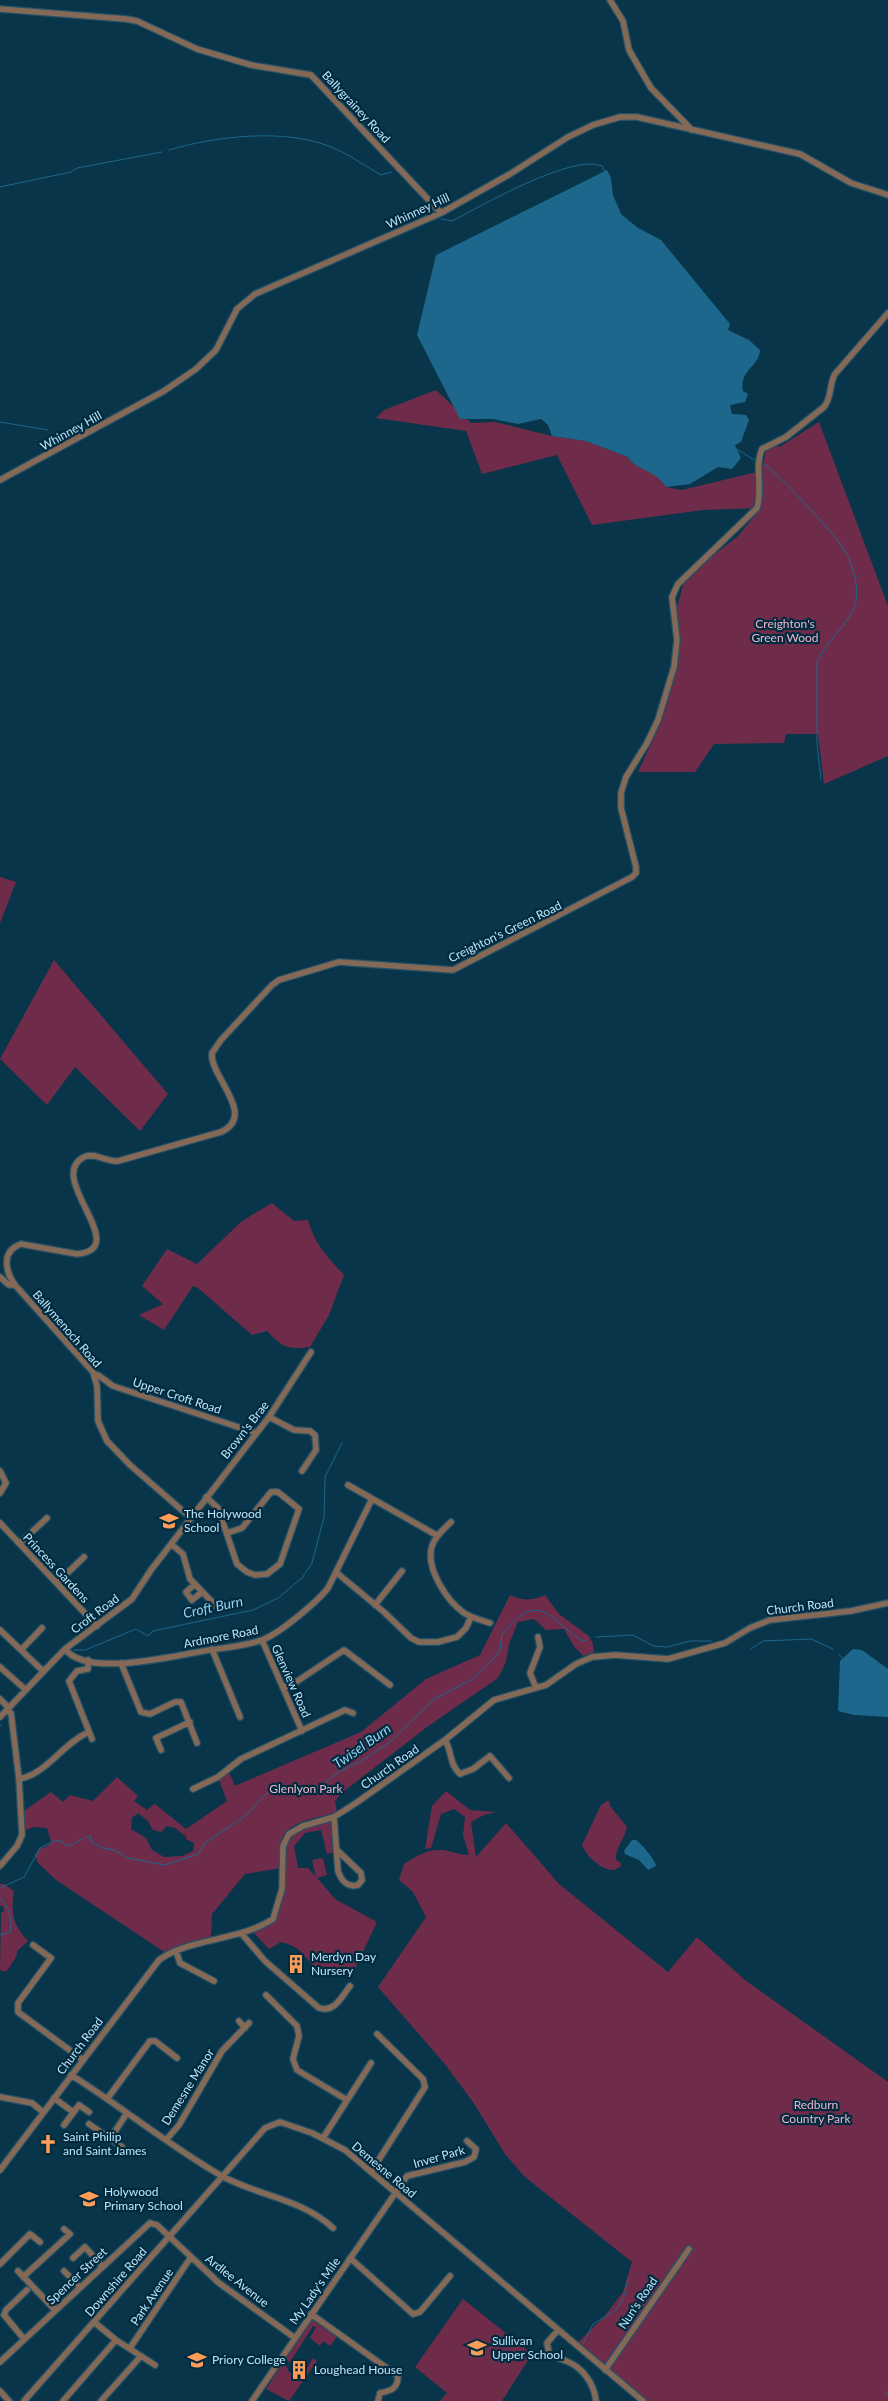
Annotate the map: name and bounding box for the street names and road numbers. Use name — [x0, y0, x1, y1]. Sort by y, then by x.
street label: Ballygrainey Road — [319, 67, 394, 146]
street label: Whinney Hill — [384, 189, 452, 232]
street label: Whinney Hill — [37, 407, 104, 454]
street label: Creighton's Green Road — [446, 898, 564, 966]
street label: Ballymenoch Road — [30, 1287, 105, 1370]
street label: Upper Croft Road — [131, 1374, 223, 1417]
street label: Brown's Brae — [217, 1398, 272, 1462]
street label: Princess Gardens — [20, 1530, 93, 1606]
street label: Croft Road — [68, 1591, 122, 1637]
street label: Church Road — [765, 1595, 834, 1618]
street label: Ardmore Road — [182, 1622, 260, 1651]
street label: Glenview Road — [269, 1642, 314, 1720]
street label: Church Road — [358, 1741, 422, 1792]
street label: Church Road — [53, 2014, 106, 2077]
street label: Demesne Manor — [158, 2045, 218, 2128]
street label: Demesne Road — [349, 2138, 420, 2201]
street label: Inver Park — [411, 2142, 467, 2171]
street label: Spencer Street — [43, 2243, 110, 2307]
street label: Downshire Road — [81, 2244, 150, 2319]
street label: Ardlee Avenue — [202, 2251, 272, 2310]
street label: My Lady's Mile — [286, 2254, 343, 2327]
street label: Park Avenue — [127, 2265, 176, 2328]
street label: Nun's Road — [615, 2274, 660, 2332]

